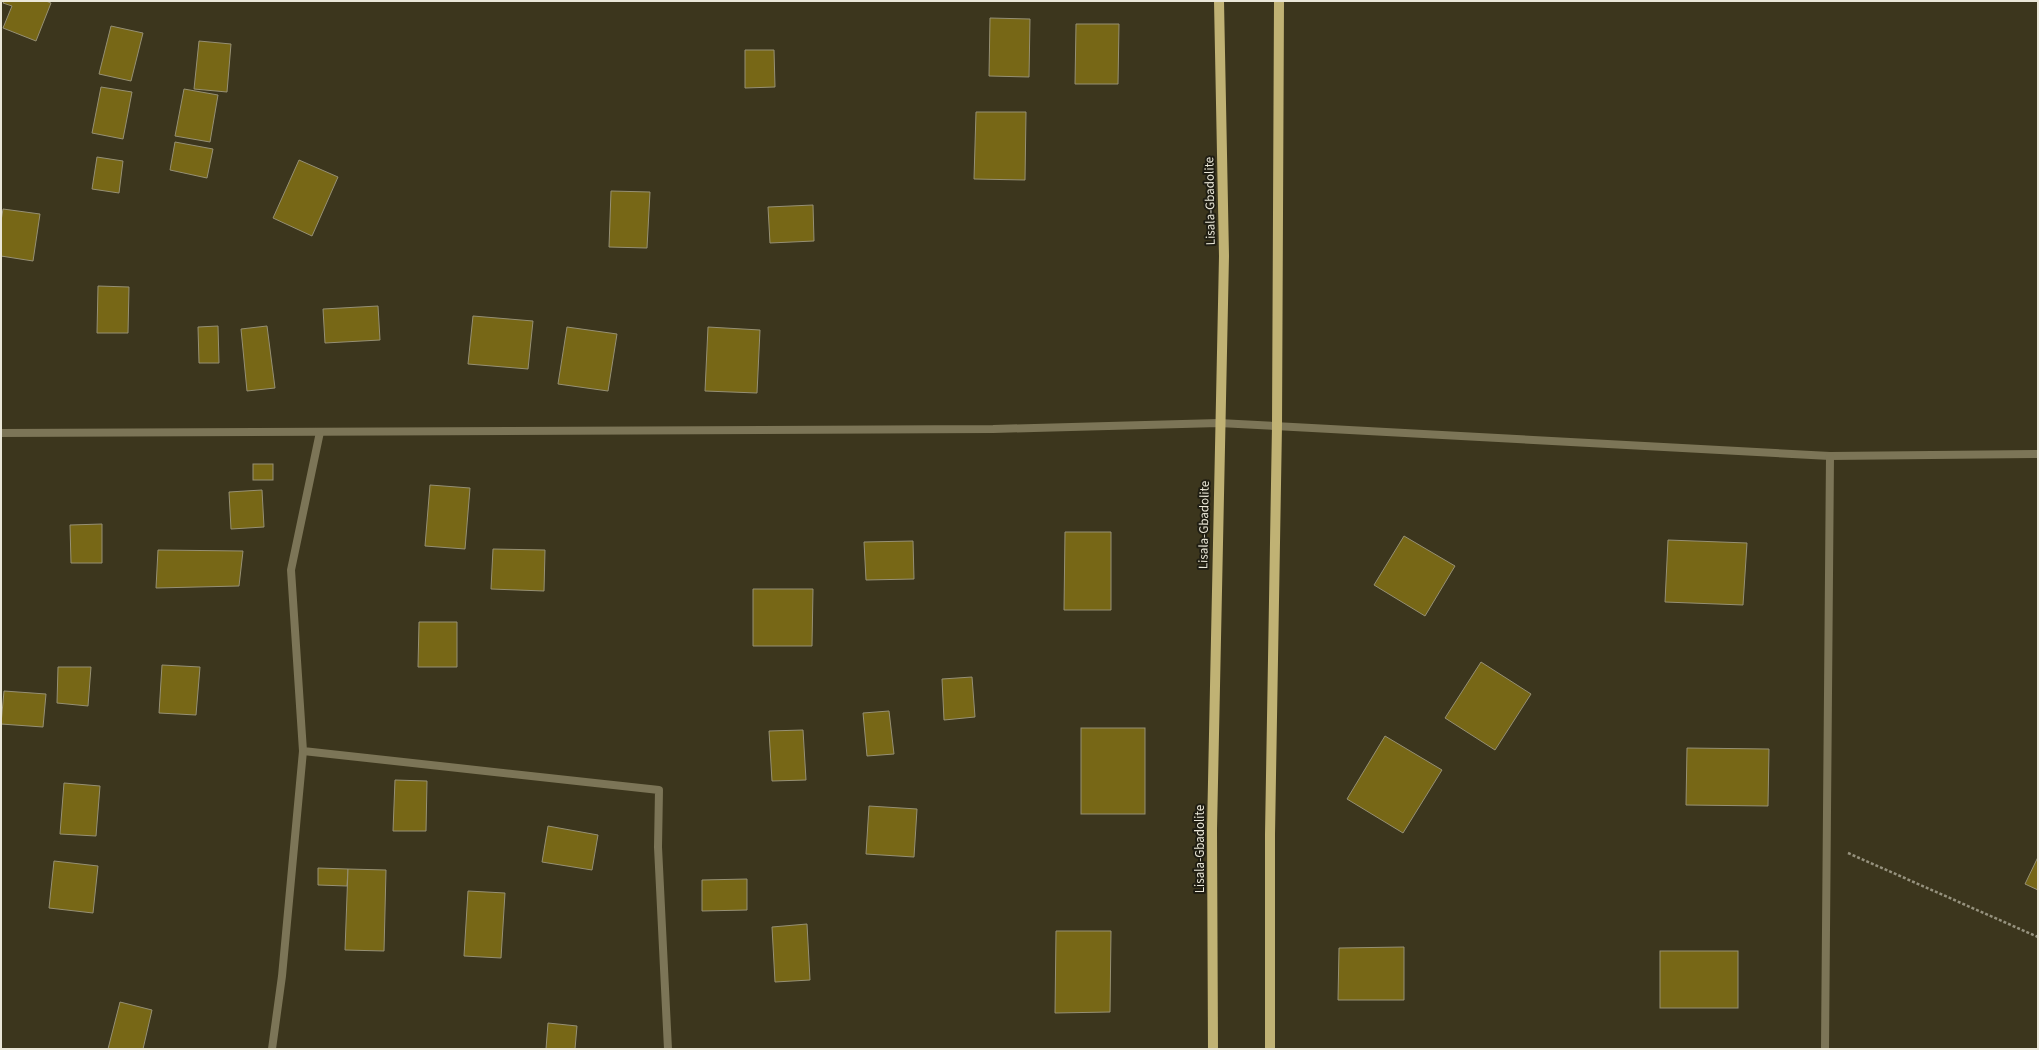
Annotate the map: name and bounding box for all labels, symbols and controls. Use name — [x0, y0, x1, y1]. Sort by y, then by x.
street label: Lisala-Gbadolite — [1200, 157, 1220, 245]
street label: Lisala-Gbadolite — [1194, 481, 1214, 569]
street label: Lisala-Gbadolite — [1191, 805, 1209, 893]

